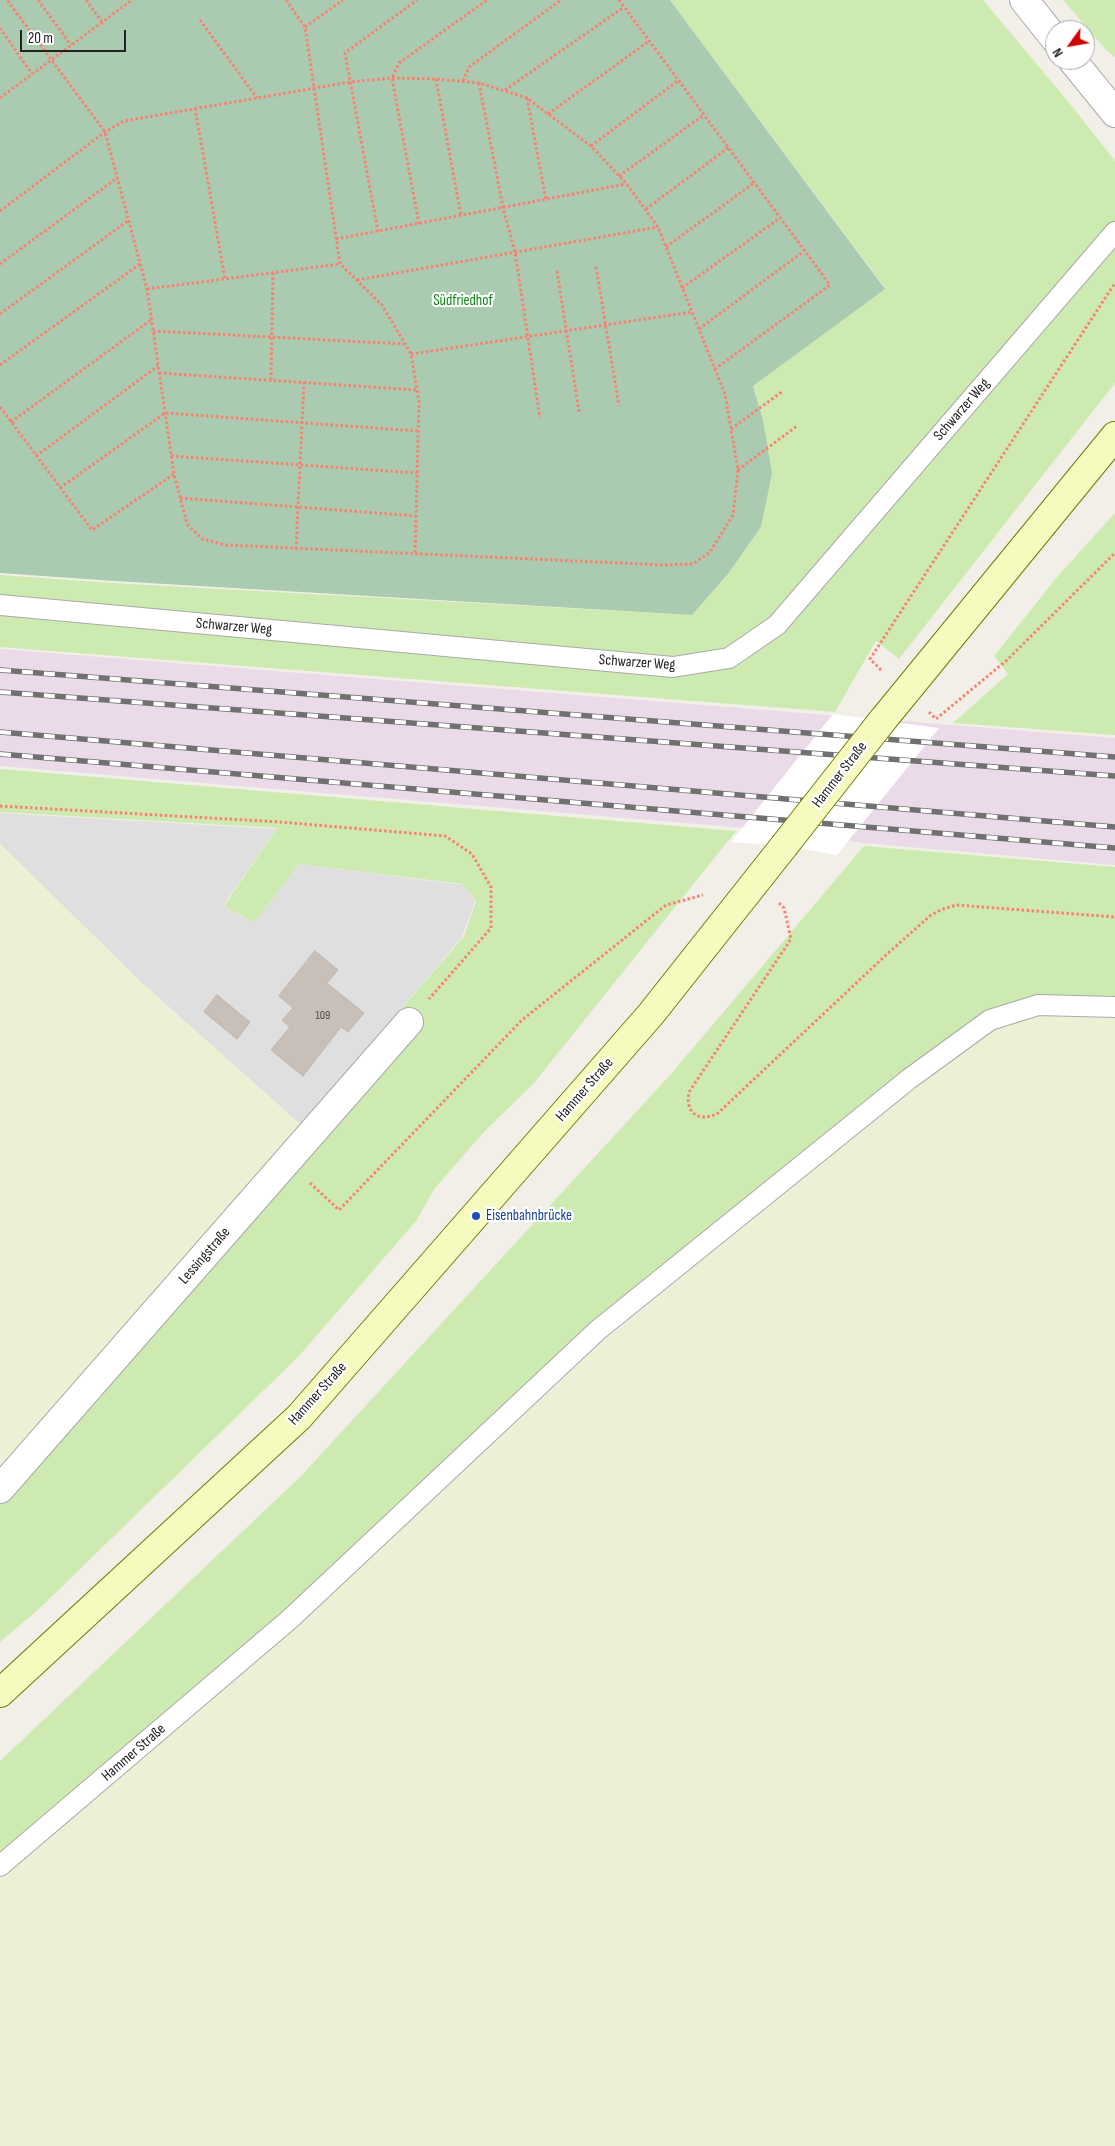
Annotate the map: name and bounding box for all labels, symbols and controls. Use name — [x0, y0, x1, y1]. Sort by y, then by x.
scale bar — [22, 20, 129, 52]
north arrow — [1045, 20, 1095, 70]
text: 20 m — [28, 29, 53, 48]
text: N — [1049, 45, 1067, 60]
park label: Südfriedhof — [433, 292, 493, 310]
street label: Schwarzer Weg — [930, 375, 994, 445]
street label: Schwarzer Weg — [195, 615, 273, 639]
street label: Schwarzer Weg — [598, 651, 676, 675]
street label: Hammer Straße — [809, 739, 871, 811]
house number: 109 — [316, 1009, 330, 1023]
street label: Hammer Straße — [552, 1054, 618, 1126]
place label: Eisenbahnbrücke — [486, 1207, 572, 1225]
marker: Eisenbahnbrücke — [470, 1210, 482, 1222]
street label: Lessingstraße — [175, 1224, 235, 1288]
street label: Hammer Straße — [285, 1359, 351, 1429]
street label: Hammer Straße — [98, 1720, 170, 1786]

